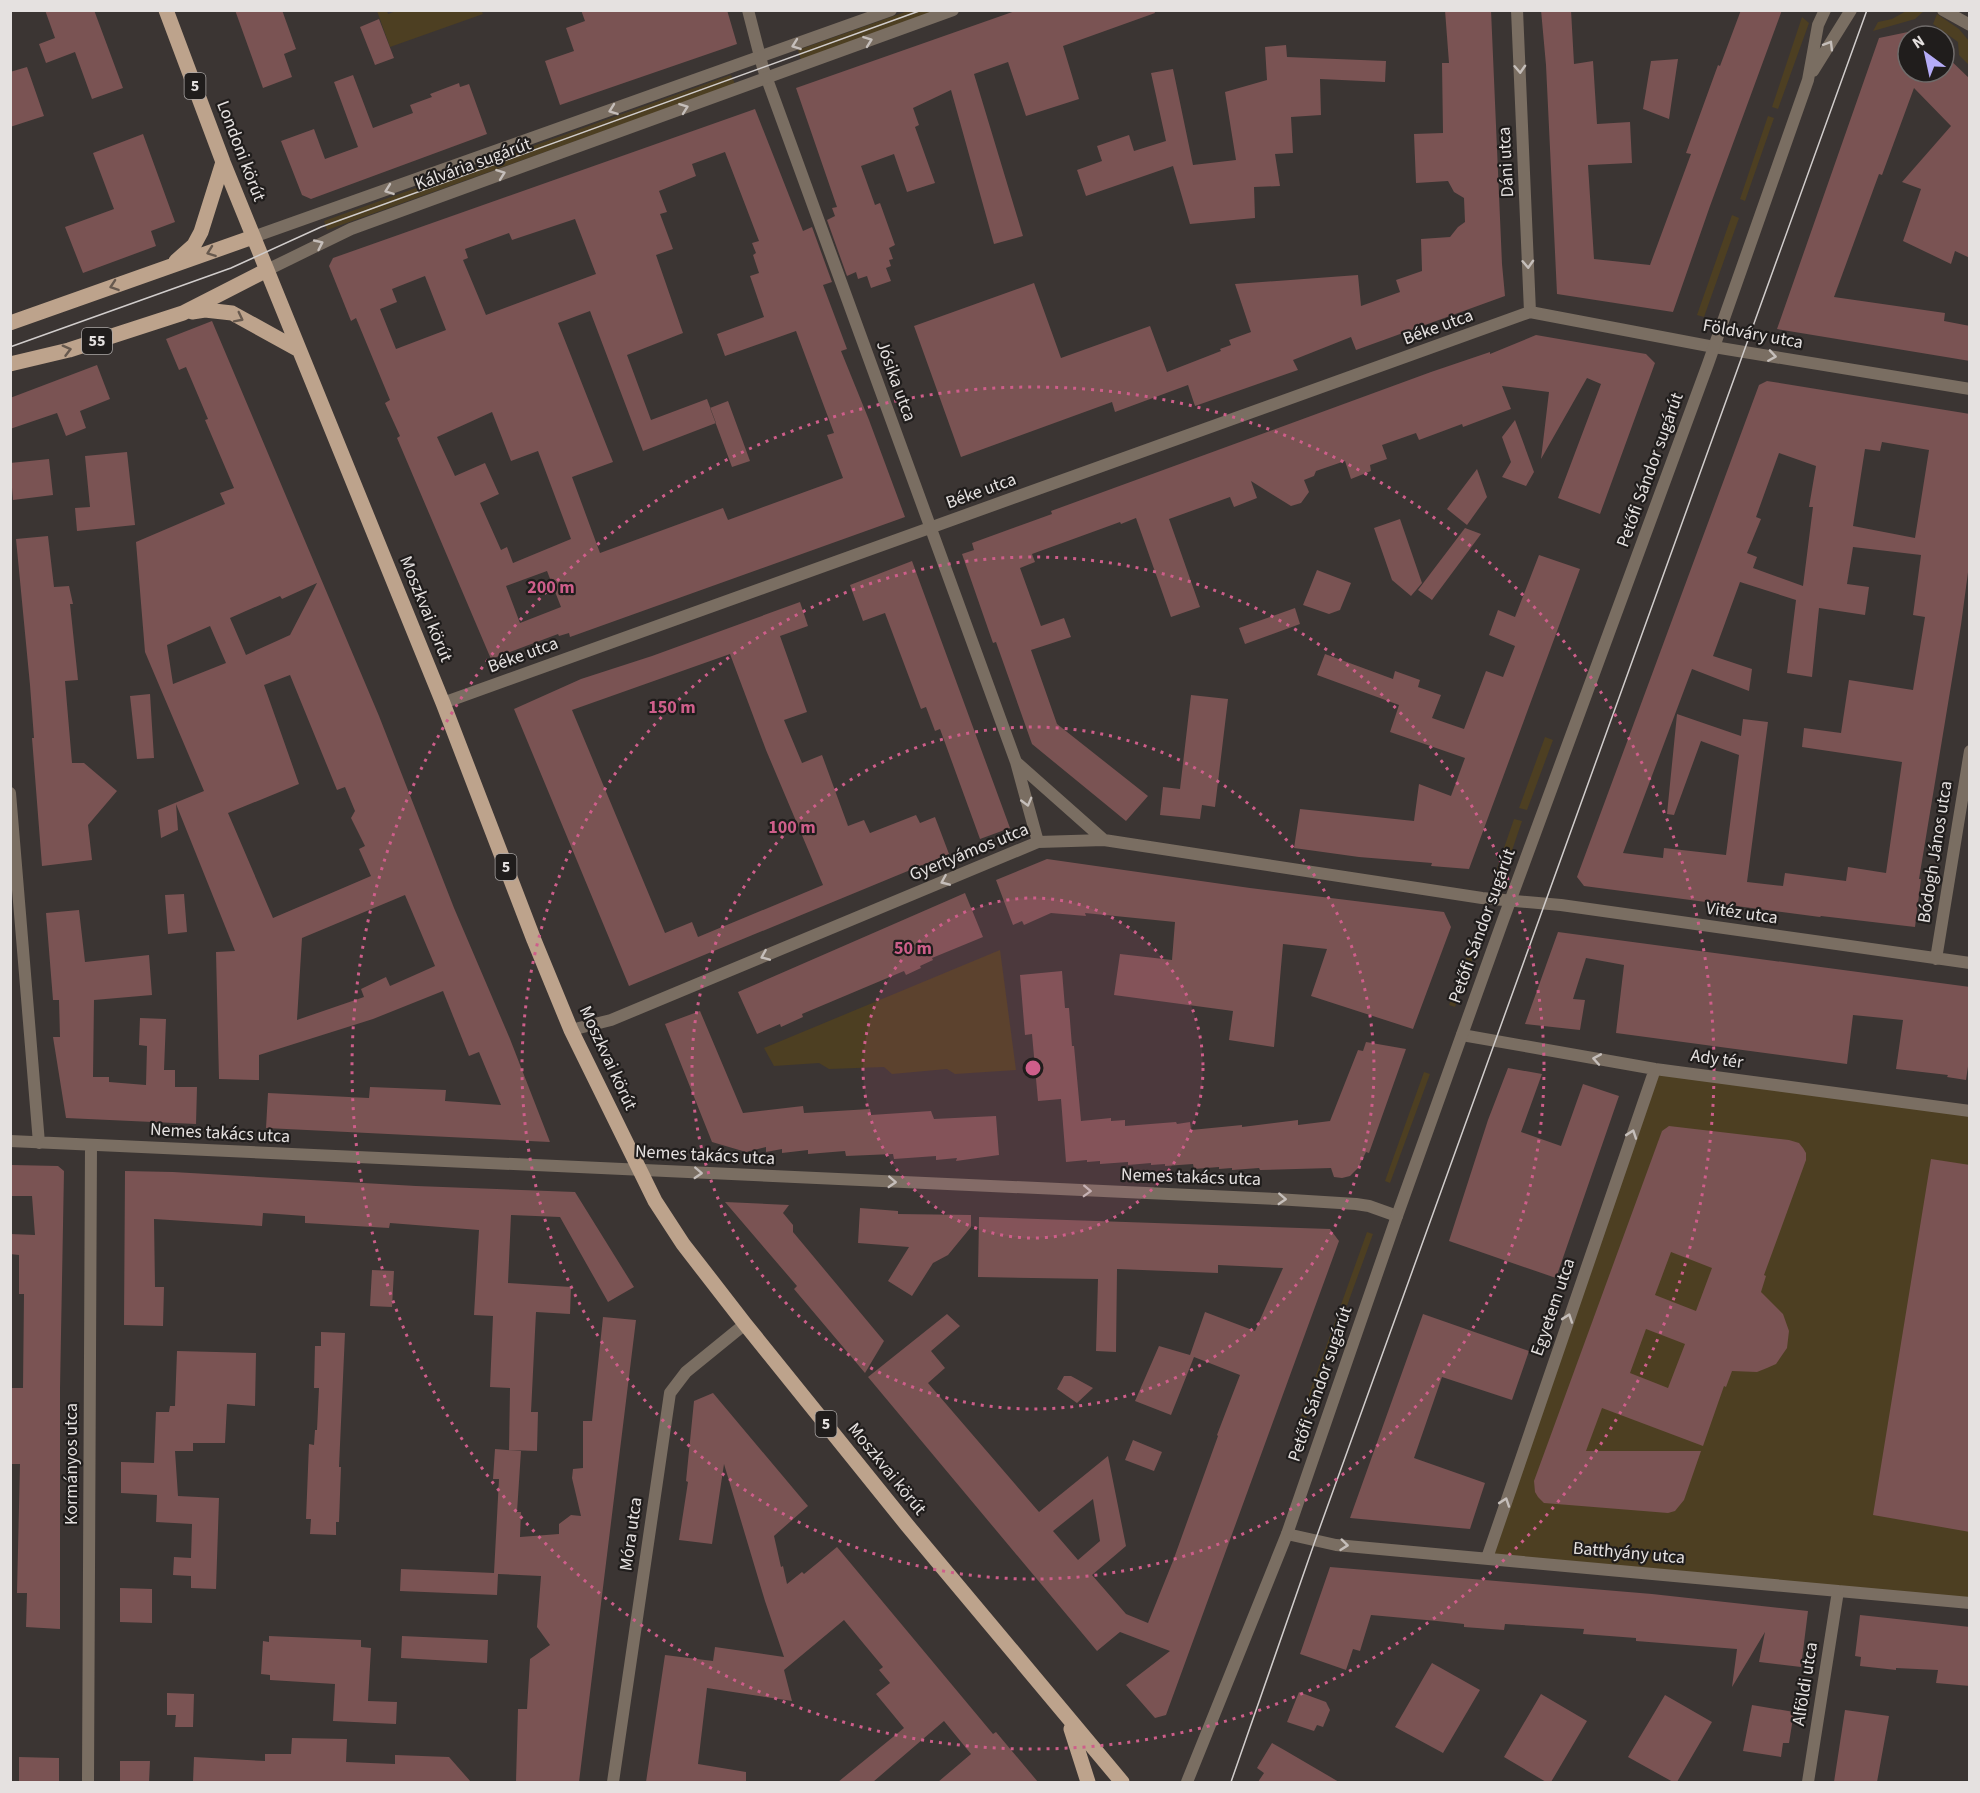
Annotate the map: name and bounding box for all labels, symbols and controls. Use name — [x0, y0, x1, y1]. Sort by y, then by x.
north arrow — [1896, 24, 1956, 84]
text: N — [1908, 30, 1929, 54]
one-way arrow — [862, 36, 873, 49]
one-way arrow — [791, 37, 802, 50]
one-way arrow — [1822, 41, 1834, 51]
one-way arrow — [1513, 64, 1526, 73]
road number: 5 — [184, 73, 206, 99]
street label: Londoni körút — [210, 97, 272, 205]
one-way arrow — [679, 102, 689, 115]
one-way arrow — [608, 103, 619, 116]
street label: Dáni utca — [1492, 126, 1520, 198]
street label: Kálvária sugárút — [411, 131, 535, 197]
one-way arrow — [495, 169, 506, 182]
one-way arrow — [384, 182, 395, 195]
one-way arrow — [312, 239, 323, 251]
one-way arrow — [207, 245, 217, 258]
one-way arrow — [1522, 259, 1535, 268]
one-way arrow — [109, 279, 120, 292]
street label: Béke utca — [1399, 303, 1477, 351]
one-way arrow — [233, 310, 244, 322]
street label: Földváry utca — [1701, 313, 1805, 355]
road number: 55 — [82, 328, 112, 354]
street label: Jósika utca — [870, 337, 922, 425]
one-way arrow — [62, 345, 72, 357]
one-way arrow — [1767, 349, 1777, 362]
street label: Petőfi Sándor sugárút — [1610, 389, 1690, 551]
street label: Béke utca — [942, 467, 1020, 515]
street label: Moszkvai körút — [393, 552, 459, 666]
text: 200 m — [527, 575, 575, 600]
street label: Béke utca — [484, 631, 562, 679]
text: 150 m — [648, 695, 696, 720]
street label: Bódogh János utca — [1911, 779, 1959, 925]
one-way arrow — [1019, 797, 1032, 807]
text: 100 m — [768, 815, 816, 840]
street label: Gyertyámos utca — [906, 817, 1032, 887]
street label: Petőfi Sándor sugárút — [1442, 845, 1522, 1007]
road number: 5 — [496, 854, 516, 880]
one-way arrow — [940, 874, 951, 886]
street label: Vitéz utca — [1704, 896, 1780, 930]
text: 50 m — [894, 936, 932, 961]
one-way arrow — [760, 949, 771, 961]
street label: Moszkvai körút — [573, 1002, 643, 1114]
street label: Ady tér — [1689, 1043, 1746, 1075]
one-way arrow — [1593, 1053, 1602, 1065]
centre of rings — [1023, 1058, 1043, 1078]
street label: Nemes takács utca — [149, 1117, 291, 1149]
one-way arrow — [1625, 1129, 1638, 1139]
street label: Nemes takács utca — [634, 1139, 776, 1171]
street label: Nemes takács utca — [1120, 1162, 1262, 1192]
one-way arrow — [693, 1166, 702, 1179]
one-way arrow — [888, 1175, 897, 1188]
one-way arrow — [1083, 1184, 1092, 1197]
one-way arrow — [1278, 1193, 1287, 1206]
street label: Egyetem utca — [1525, 1255, 1581, 1359]
street label: Petőfi Sándor sugárút — [1282, 1303, 1358, 1465]
one-way arrow — [1561, 1313, 1574, 1324]
street label: Kormányos utca — [59, 1403, 84, 1525]
road number: 5 — [816, 1411, 836, 1437]
street label: Moszkvai körút — [842, 1417, 932, 1521]
street label: Móra utca — [613, 1496, 649, 1572]
one-way arrow — [1498, 1497, 1511, 1508]
street label: Batthyány utca — [1572, 1536, 1686, 1570]
one-way arrow — [1340, 1538, 1349, 1551]
street label: Alföldi utca — [1786, 1640, 1824, 1728]

